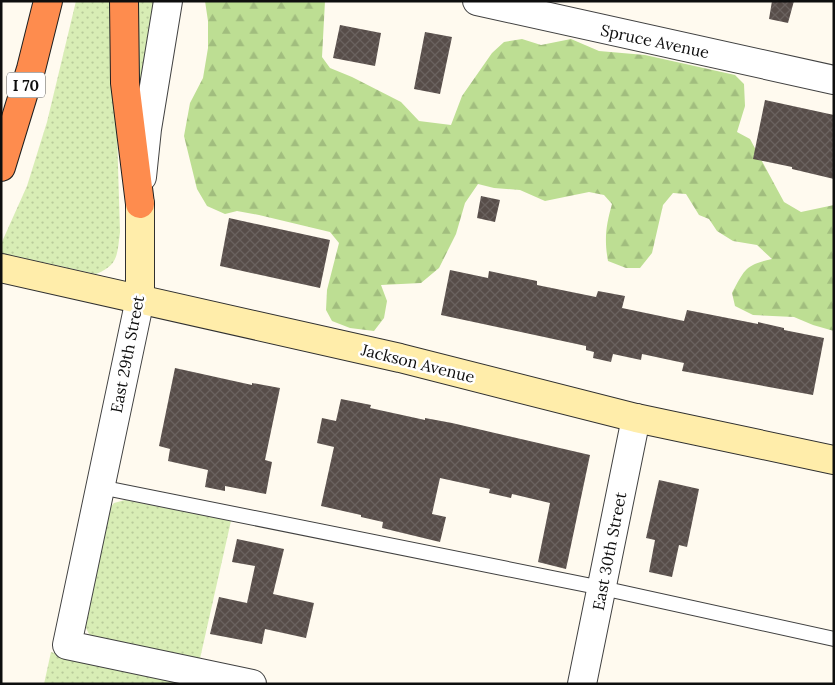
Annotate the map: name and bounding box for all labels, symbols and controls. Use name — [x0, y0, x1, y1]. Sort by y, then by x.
street label: Spruce Avenue — [599, 20, 712, 62]
road number: I 70 — [7, 72, 45, 98]
street label: East 29th Street — [106, 293, 148, 414]
street label: Jackson Avenue — [358, 339, 477, 387]
street label: East 30th Street — [588, 489, 630, 612]

